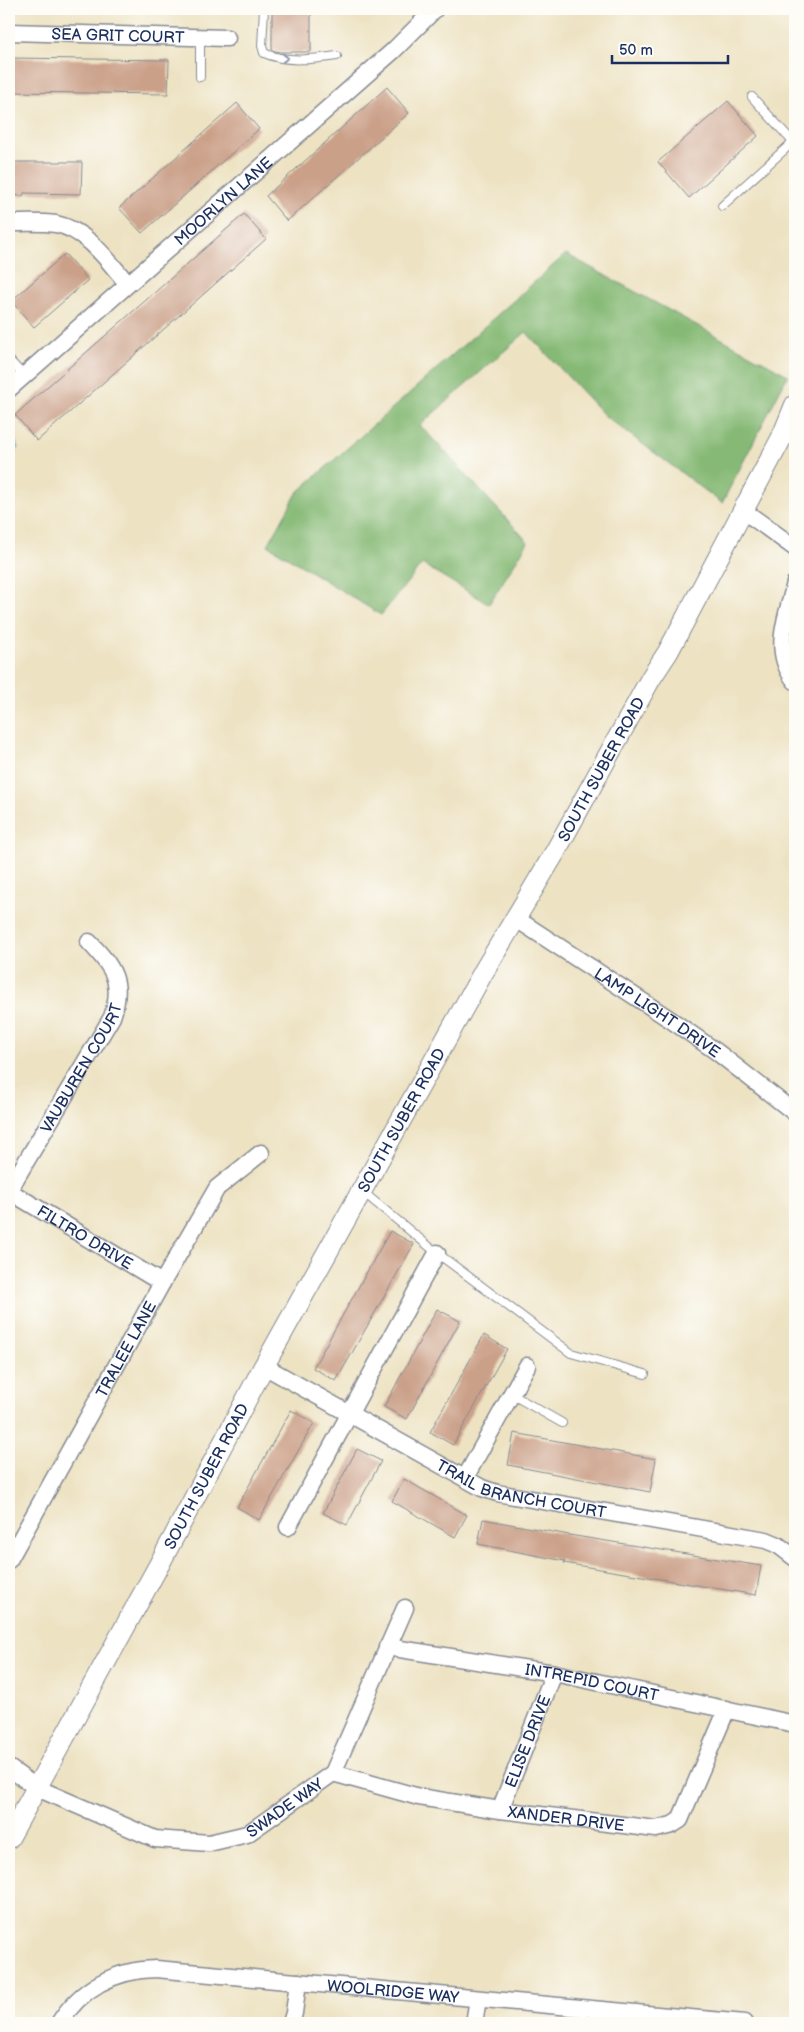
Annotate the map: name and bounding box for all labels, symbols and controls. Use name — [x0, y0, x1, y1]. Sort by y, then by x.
street label: SEA GRIT COURT — [51, 25, 185, 48]
scale bar — [612, 32, 728, 64]
text: 50 m — [619, 41, 653, 60]
one-way arrow — [281, 52, 289, 63]
street label: MOORLYN LANE — [171, 154, 277, 250]
street label: SOUTH SUBER ROAD — [555, 694, 650, 845]
street label: LAMP LIGHT DRIVE — [590, 965, 723, 1062]
street label: VAUBUREN COURT — [37, 1001, 127, 1137]
street label: SOUTH SUBER ROAD — [355, 1045, 450, 1196]
street label: FILTRO DRIVE — [33, 1202, 136, 1274]
street label: TRALEE LANE — [93, 1298, 161, 1401]
street label: SOUTH SUBER ROAD — [161, 1401, 253, 1553]
street label: TRAIL BRANCH COURT — [433, 1456, 608, 1523]
street label: INTREPID COURT — [524, 1661, 661, 1706]
street label: ELISE DRIVE — [502, 1693, 555, 1791]
street label: SWADE WAY — [243, 1775, 328, 1842]
street label: XANDER DRIVE — [506, 1803, 625, 1836]
street label: WOOLRIDGE WAY — [326, 1977, 460, 2008]

